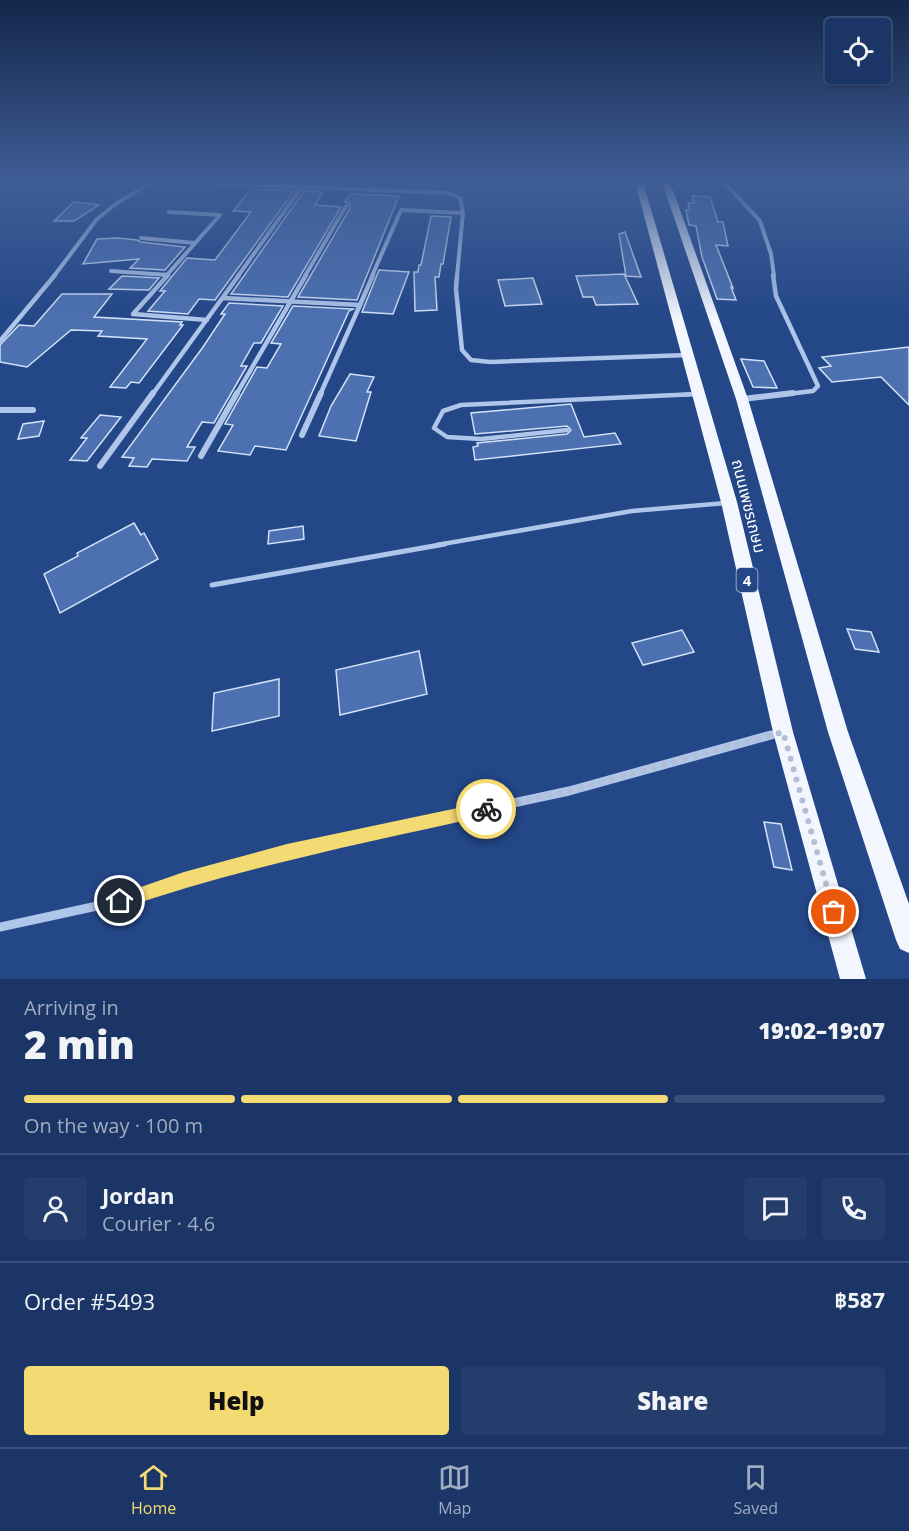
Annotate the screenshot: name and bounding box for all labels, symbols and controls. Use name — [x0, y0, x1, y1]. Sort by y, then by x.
map controls — [825, 18, 891, 84]
button: locate — [825, 18, 891, 84]
street label: ถนนเพชรเกษม — [727, 457, 771, 555]
road number: 4 — [736, 568, 758, 592]
courier — [456, 779, 516, 839]
icon: bike — [470, 793, 503, 826]
pin — [94, 875, 145, 926]
icon: home — [103, 884, 136, 917]
pin — [808, 886, 859, 937]
icon: bag — [817, 895, 850, 928]
text: Arriving in — [24, 994, 119, 1021]
text: 19:02–19:07 — [758, 1015, 885, 1045]
text: 2 min — [24, 1017, 135, 1070]
text: On the way · 100 m — [24, 1112, 203, 1139]
button: person — [24, 1177, 87, 1240]
button: chat — [744, 1177, 807, 1240]
button: phone — [822, 1177, 885, 1240]
text: Jordan — [102, 1180, 175, 1210]
text: Courier · 4.6 — [102, 1210, 215, 1237]
text: ฿587 — [834, 1284, 885, 1314]
text: Order #5493 — [24, 1286, 155, 1316]
button: Help — [24, 1366, 449, 1435]
button: Share — [461, 1366, 885, 1435]
tab: Home — [131, 1461, 176, 1519]
tab: Map — [438, 1461, 471, 1519]
tab: Saved — [733, 1461, 778, 1519]

